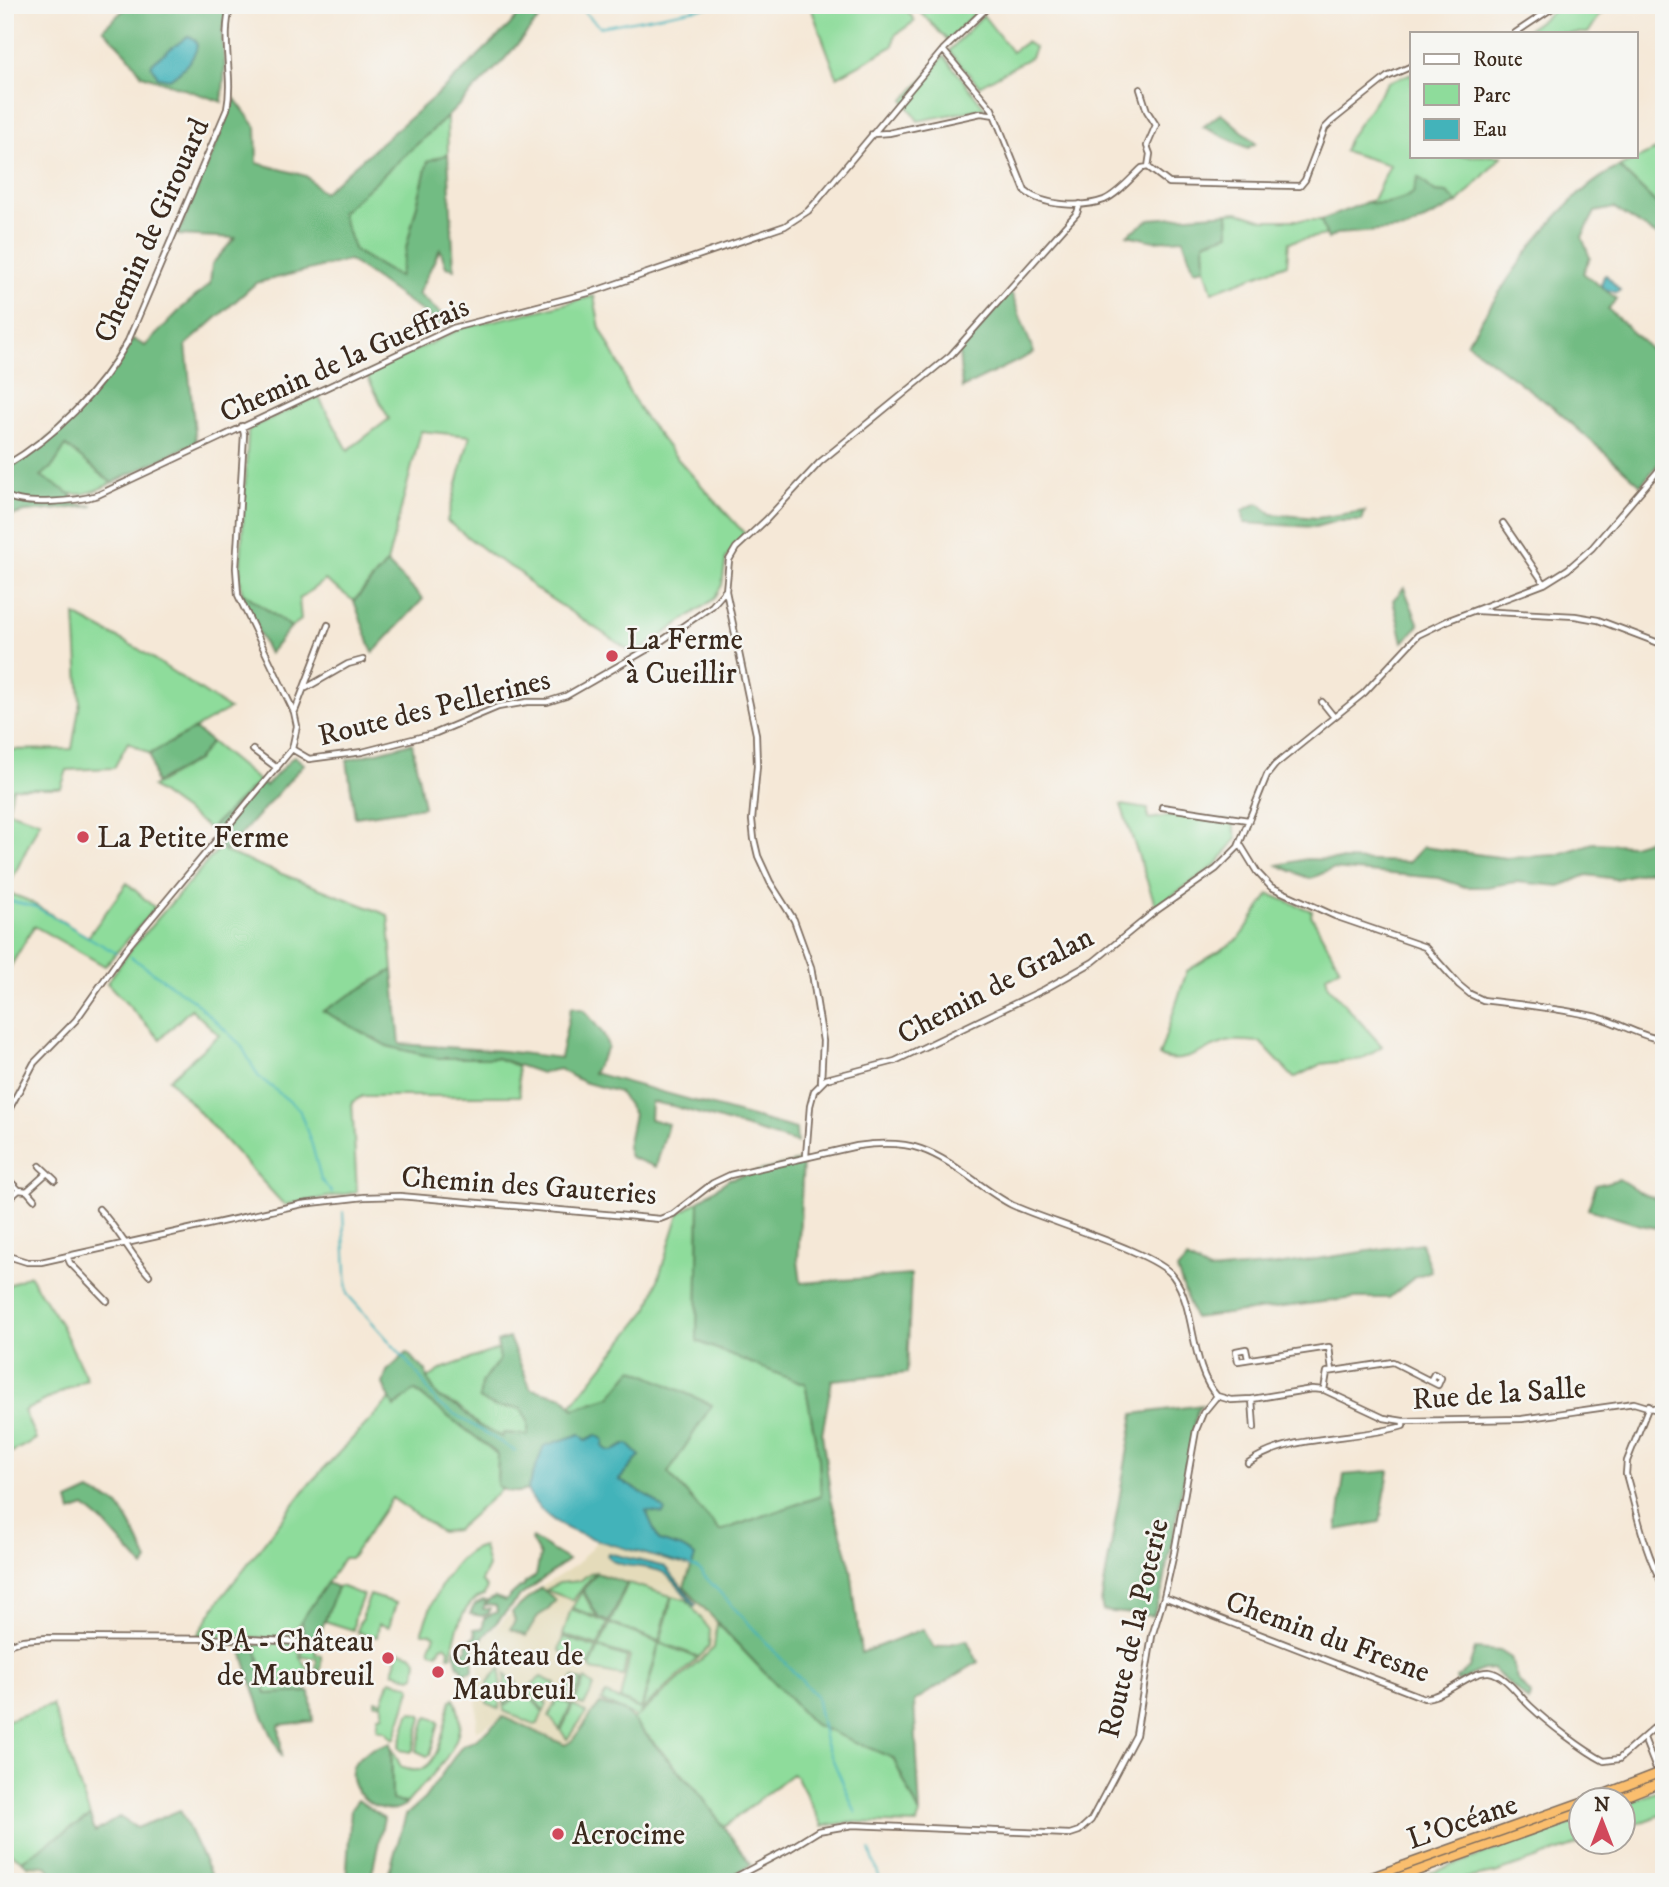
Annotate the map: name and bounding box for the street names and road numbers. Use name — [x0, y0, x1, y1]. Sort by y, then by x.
street label: Chemin de Girouard — [86, 113, 218, 349]
street label: Chemin de la Gueffrais — [214, 289, 475, 432]
street label: Route des Pellerines — [314, 662, 554, 755]
street label: Chemin de Gralan — [891, 919, 1100, 1053]
street label: Chemin des Gauteries — [400, 1159, 658, 1214]
street label: Rue de la Salle — [1411, 1370, 1587, 1419]
street label: Route de la Poterie — [1091, 1515, 1178, 1742]
street label: Chemin du Fresne — [1220, 1583, 1435, 1692]
street label: L’Océane — [1402, 1786, 1523, 1859]

